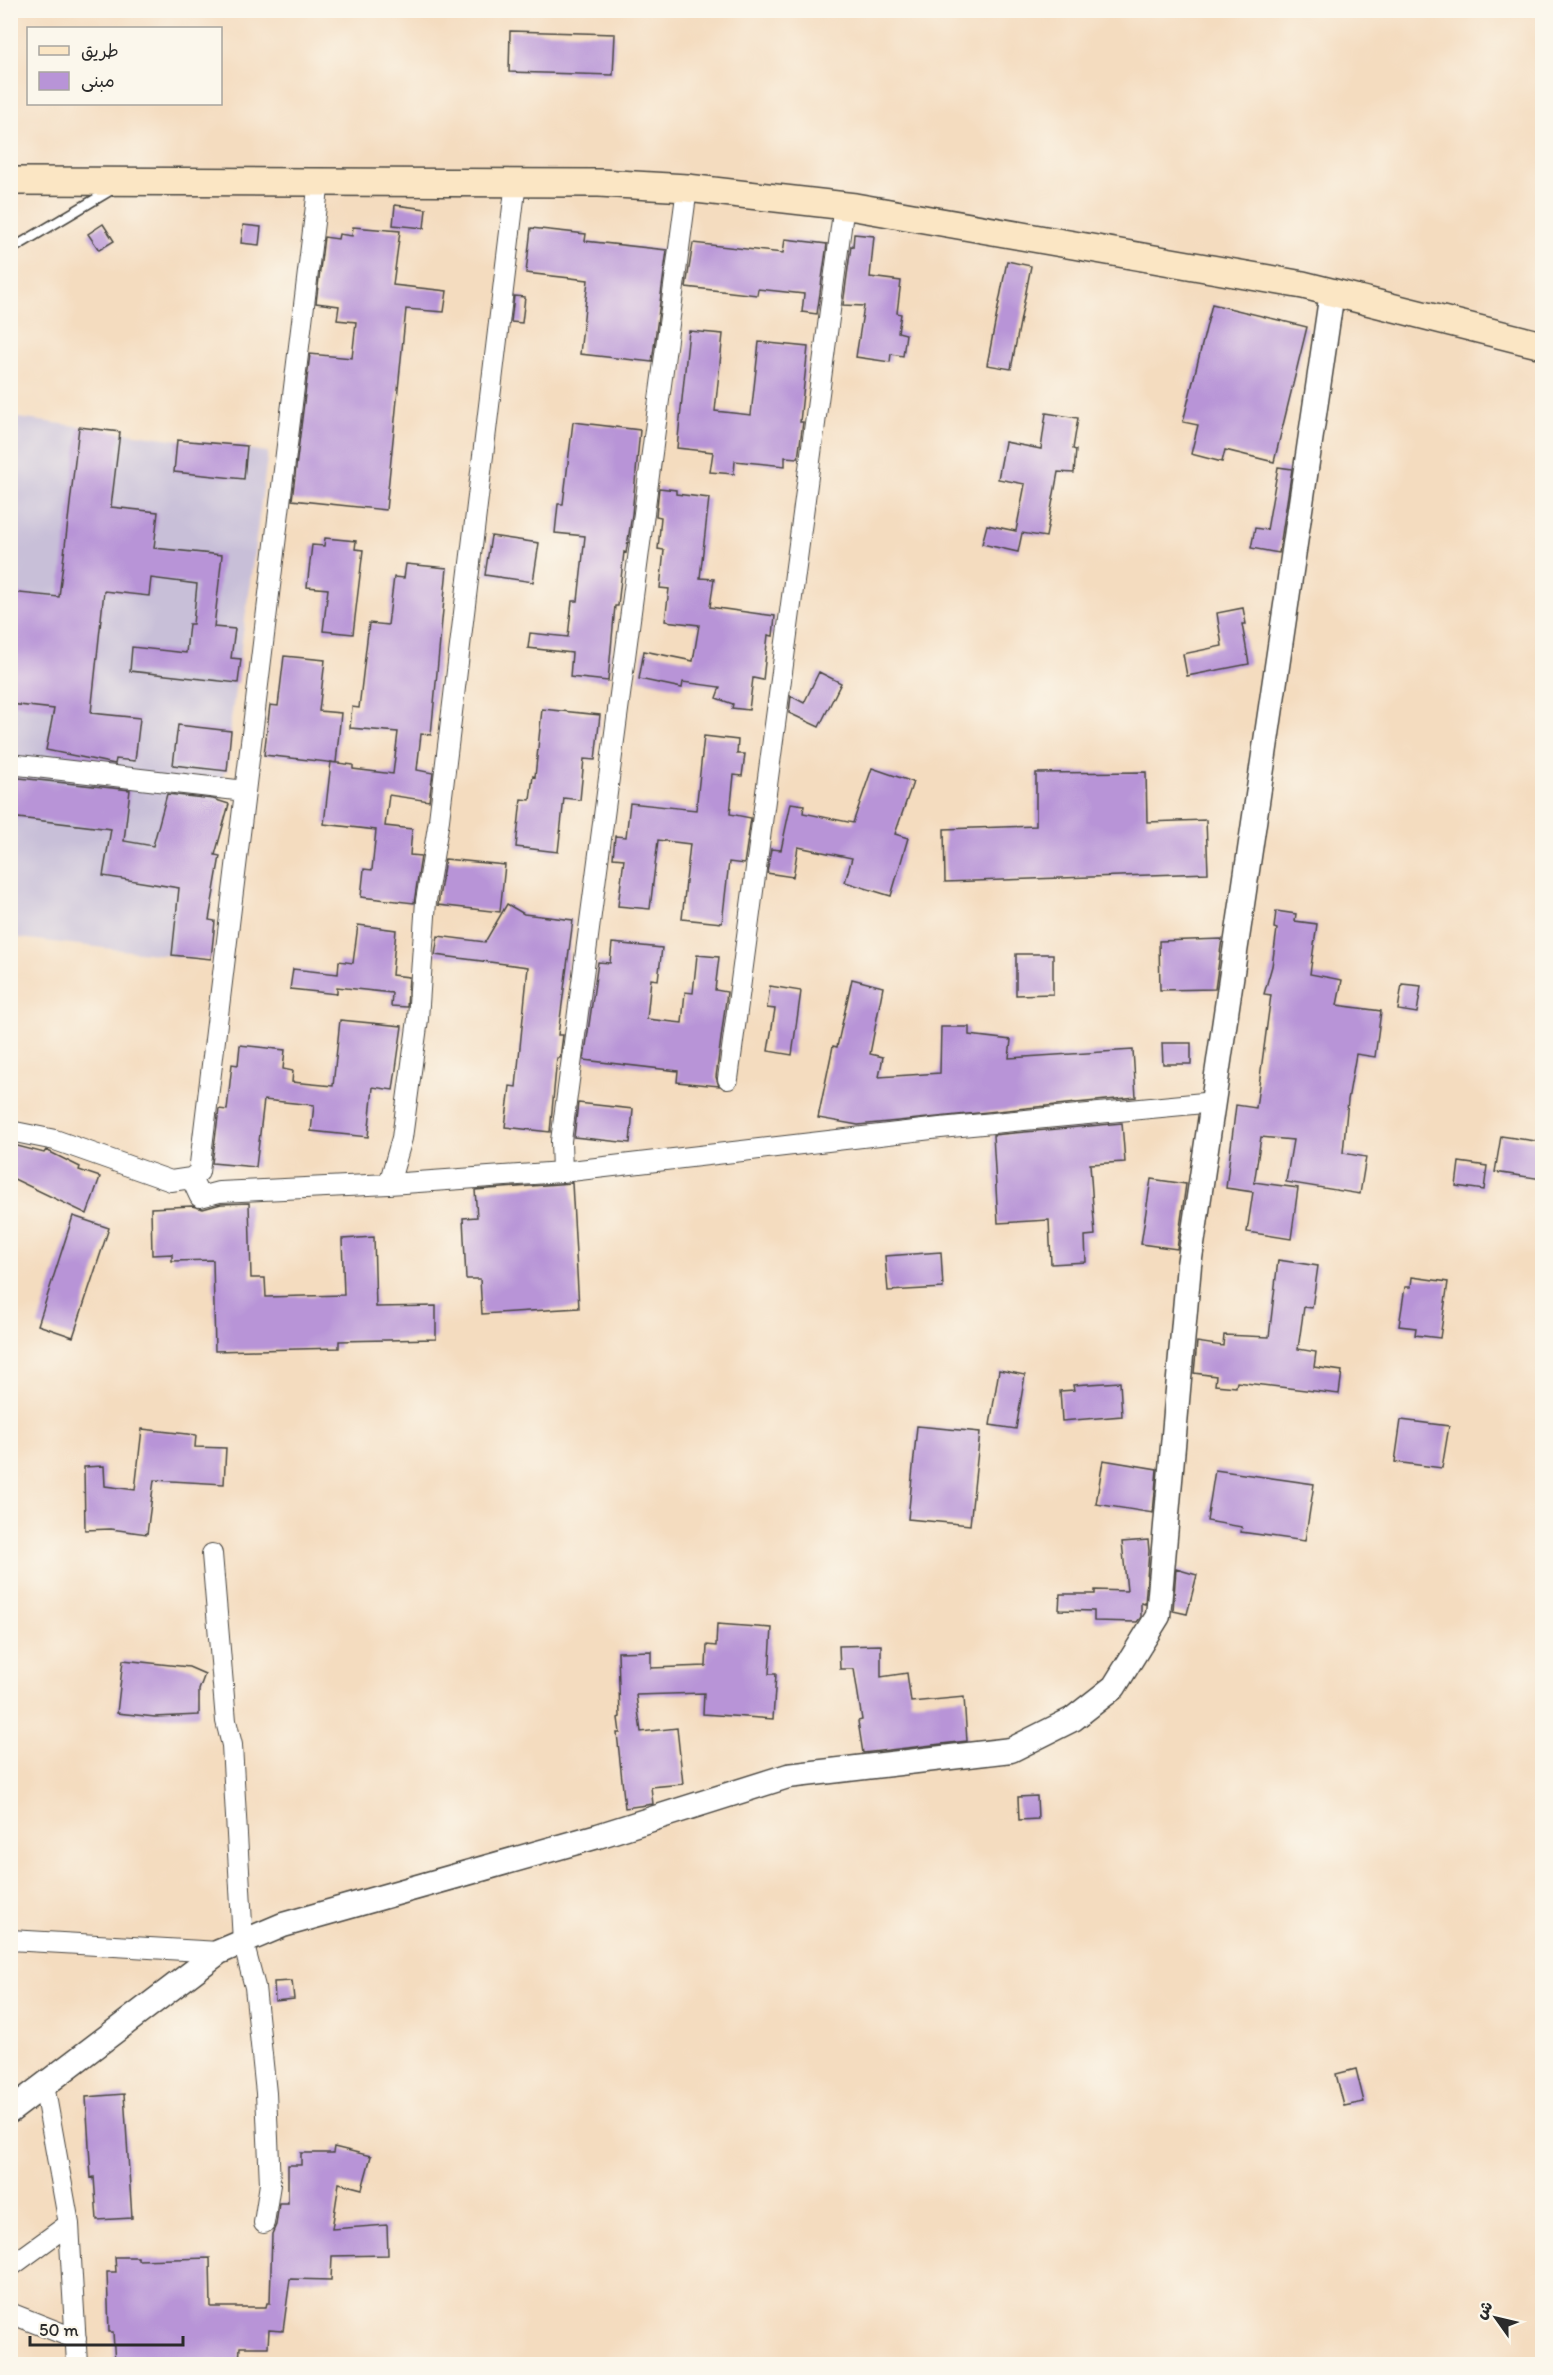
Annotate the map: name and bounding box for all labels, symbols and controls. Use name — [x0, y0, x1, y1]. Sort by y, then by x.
legend — [27, 27, 222, 105]
text: طريق — [81, 40, 119, 62]
text: مبنى — [81, 70, 115, 92]
north arrow — [1466, 2288, 1526, 2348]
text: ش — [1471, 2297, 1497, 2323]
scale bar — [30, 2309, 183, 2347]
text: 50 m — [39, 2319, 79, 2341]

